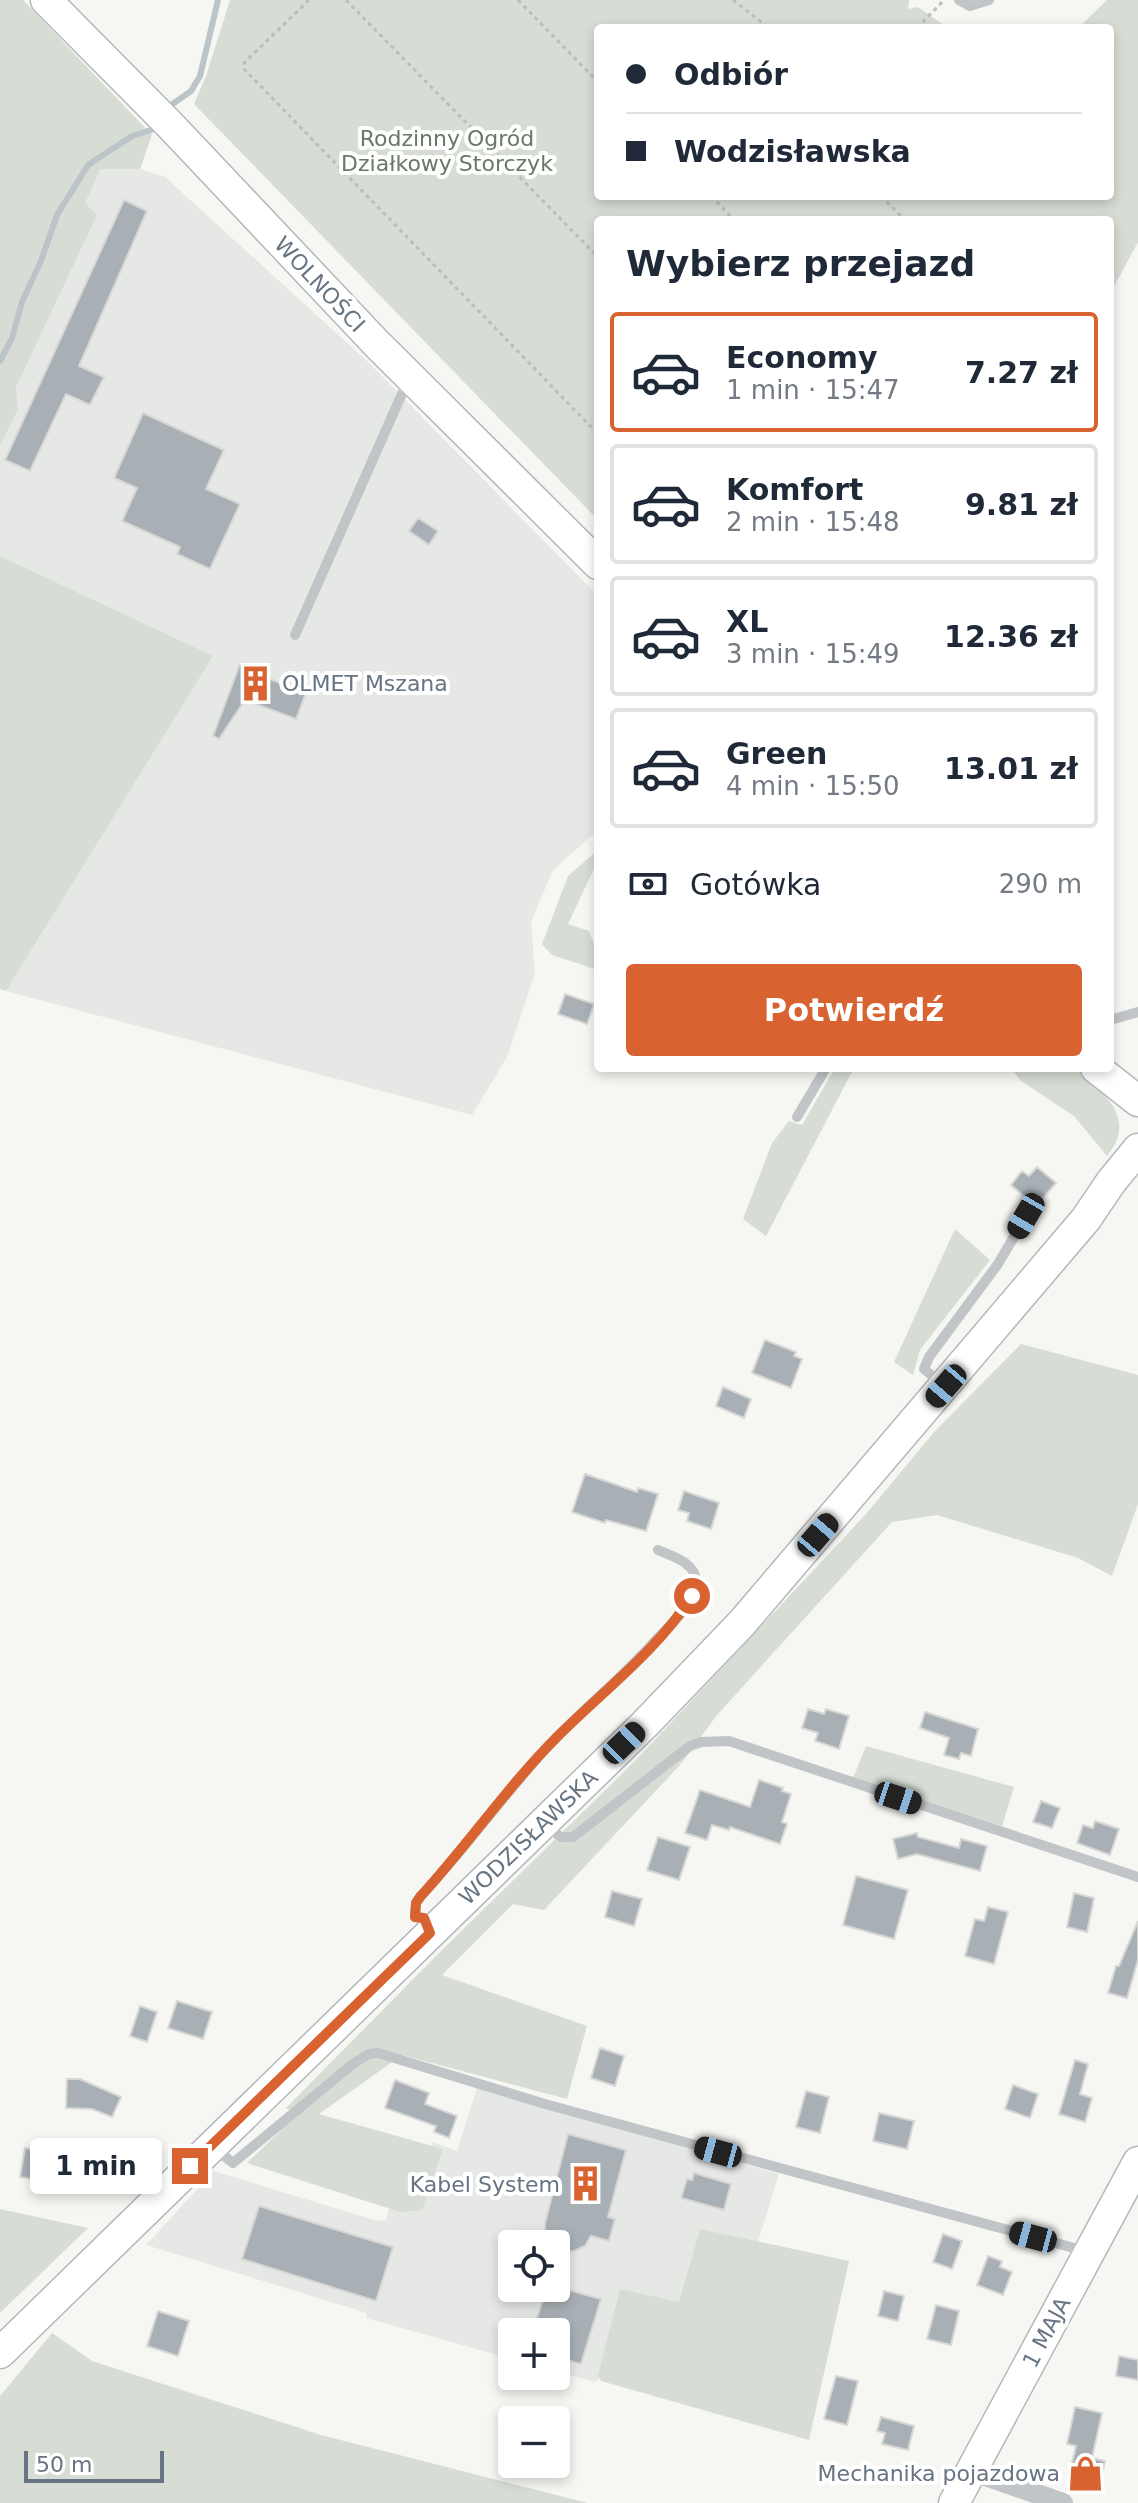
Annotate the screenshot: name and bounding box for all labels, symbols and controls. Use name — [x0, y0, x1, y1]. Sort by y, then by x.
text: Odbiór — [674, 57, 788, 92]
park label: Rodzinny Ogród Działkowy Storczyk — [341, 126, 553, 176]
text: Wodzisławska — [674, 134, 911, 169]
street label: WOLNOŚCI — [269, 232, 370, 337]
text: Wybierz przejazd — [626, 243, 975, 284]
icon: car — [630, 336, 702, 408]
text: Economy — [726, 340, 878, 375]
text: 7.27 zł — [965, 355, 1078, 390]
text: 1 min · 15:47 — [726, 375, 900, 405]
icon: car — [630, 468, 702, 540]
text: Komfort — [726, 472, 863, 507]
text: 9.81 zł — [965, 487, 1078, 522]
text: 2 min · 15:48 — [726, 507, 900, 537]
icon: car — [630, 600, 702, 672]
text: XL — [726, 604, 768, 639]
text: 12.36 zł — [944, 619, 1078, 654]
text: 3 min · 15:49 — [726, 639, 900, 669]
building icon: OLMET Mszana — [237, 664, 275, 702]
place label: OLMET Mszana — [282, 671, 448, 696]
icon: car — [630, 732, 702, 804]
text: Green — [726, 736, 827, 771]
text: 13.01 zł — [944, 751, 1078, 786]
text: 4 min · 15:50 — [726, 771, 900, 801]
icon: cash — [626, 862, 670, 906]
text: Gotówka — [690, 867, 821, 902]
text: 290 m — [999, 869, 1082, 899]
button: Potwierdź — [626, 964, 1082, 1056]
car — [1004, 1189, 1048, 1243]
car — [921, 1360, 971, 1412]
car — [793, 1509, 843, 1561]
route start — [674, 1578, 710, 1614]
car — [598, 1718, 650, 1768]
street label: WODZISŁAWSKA — [454, 1765, 603, 1910]
car — [871, 1779, 925, 1817]
car — [692, 2134, 744, 2170]
callout: 1 min — [30, 2138, 162, 2194]
route end — [172, 2148, 208, 2184]
text: 1 min — [55, 2151, 137, 2181]
building icon: Kabel System — [567, 2165, 605, 2203]
place label: Kabel System — [410, 2172, 560, 2197]
car — [1007, 2219, 1059, 2255]
map controls — [498, 2230, 570, 2478]
button: locate — [498, 2230, 570, 2302]
street label: 1 MAJA — [1018, 2293, 1075, 2372]
button: + — [498, 2318, 570, 2390]
button: − — [498, 2406, 570, 2478]
scale bar — [24, 2447, 164, 2483]
text: 50 m — [36, 2452, 92, 2477]
shop icon: Mechanika pojazdowa — [1067, 2454, 1105, 2492]
place label: Mechanika pojazdowa — [818, 2461, 1060, 2486]

